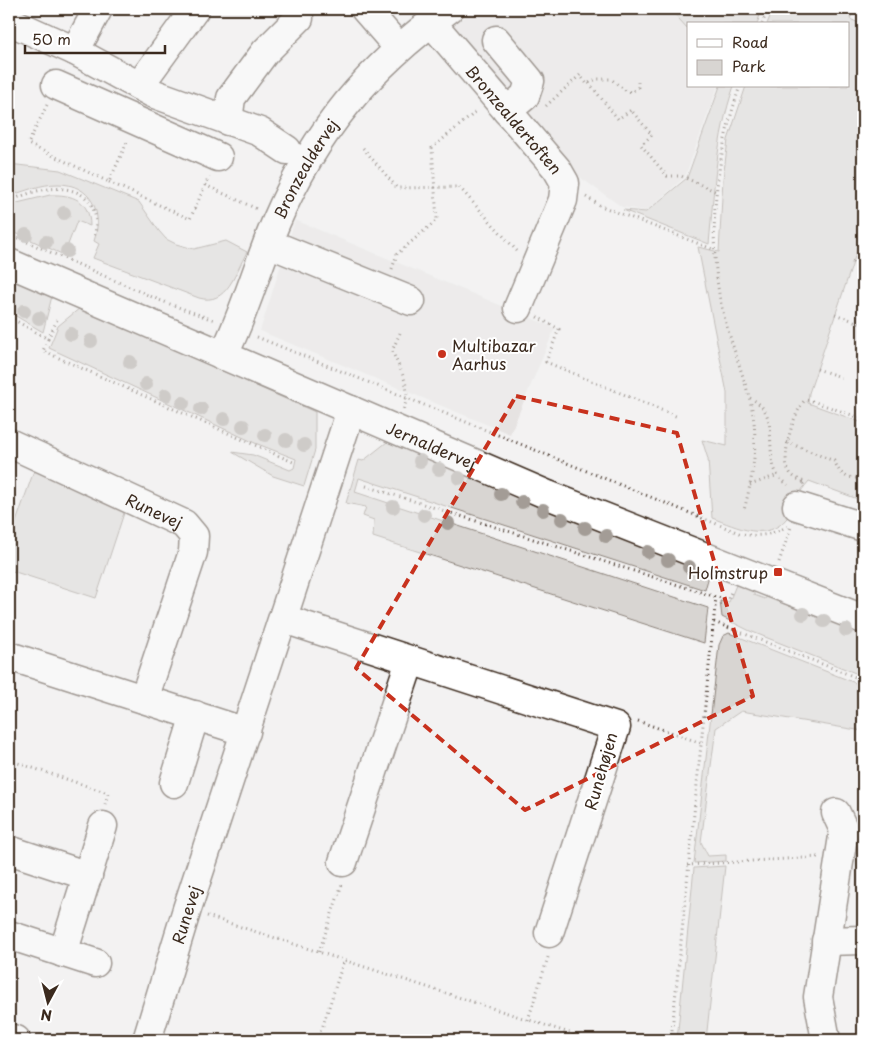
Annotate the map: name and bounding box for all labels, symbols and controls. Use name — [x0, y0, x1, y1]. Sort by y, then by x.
scale bar — [25, 22, 165, 54]
legend — [687, 22, 850, 88]
text: 50 m — [32, 27, 71, 50]
text: Road — [732, 30, 768, 53]
text: Park — [732, 54, 766, 77]
street label: Bronzealdertoften — [461, 59, 568, 179]
street label: Bronzealdervej — [267, 113, 343, 223]
place label: Multibazar Aarhus — [452, 333, 536, 375]
marker: Multibazar Aarhus — [436, 348, 448, 360]
street label: Jernaldervej — [383, 415, 480, 475]
street label: Runevej — [122, 487, 187, 534]
place label: Holmstrup — [688, 560, 768, 584]
marker: Holmstrup — [772, 566, 784, 578]
street label: Runehøjen — [577, 729, 623, 813]
street label: Runevej — [165, 882, 206, 947]
north arrow — [22, 976, 72, 1026]
text: N — [40, 1004, 53, 1026]

